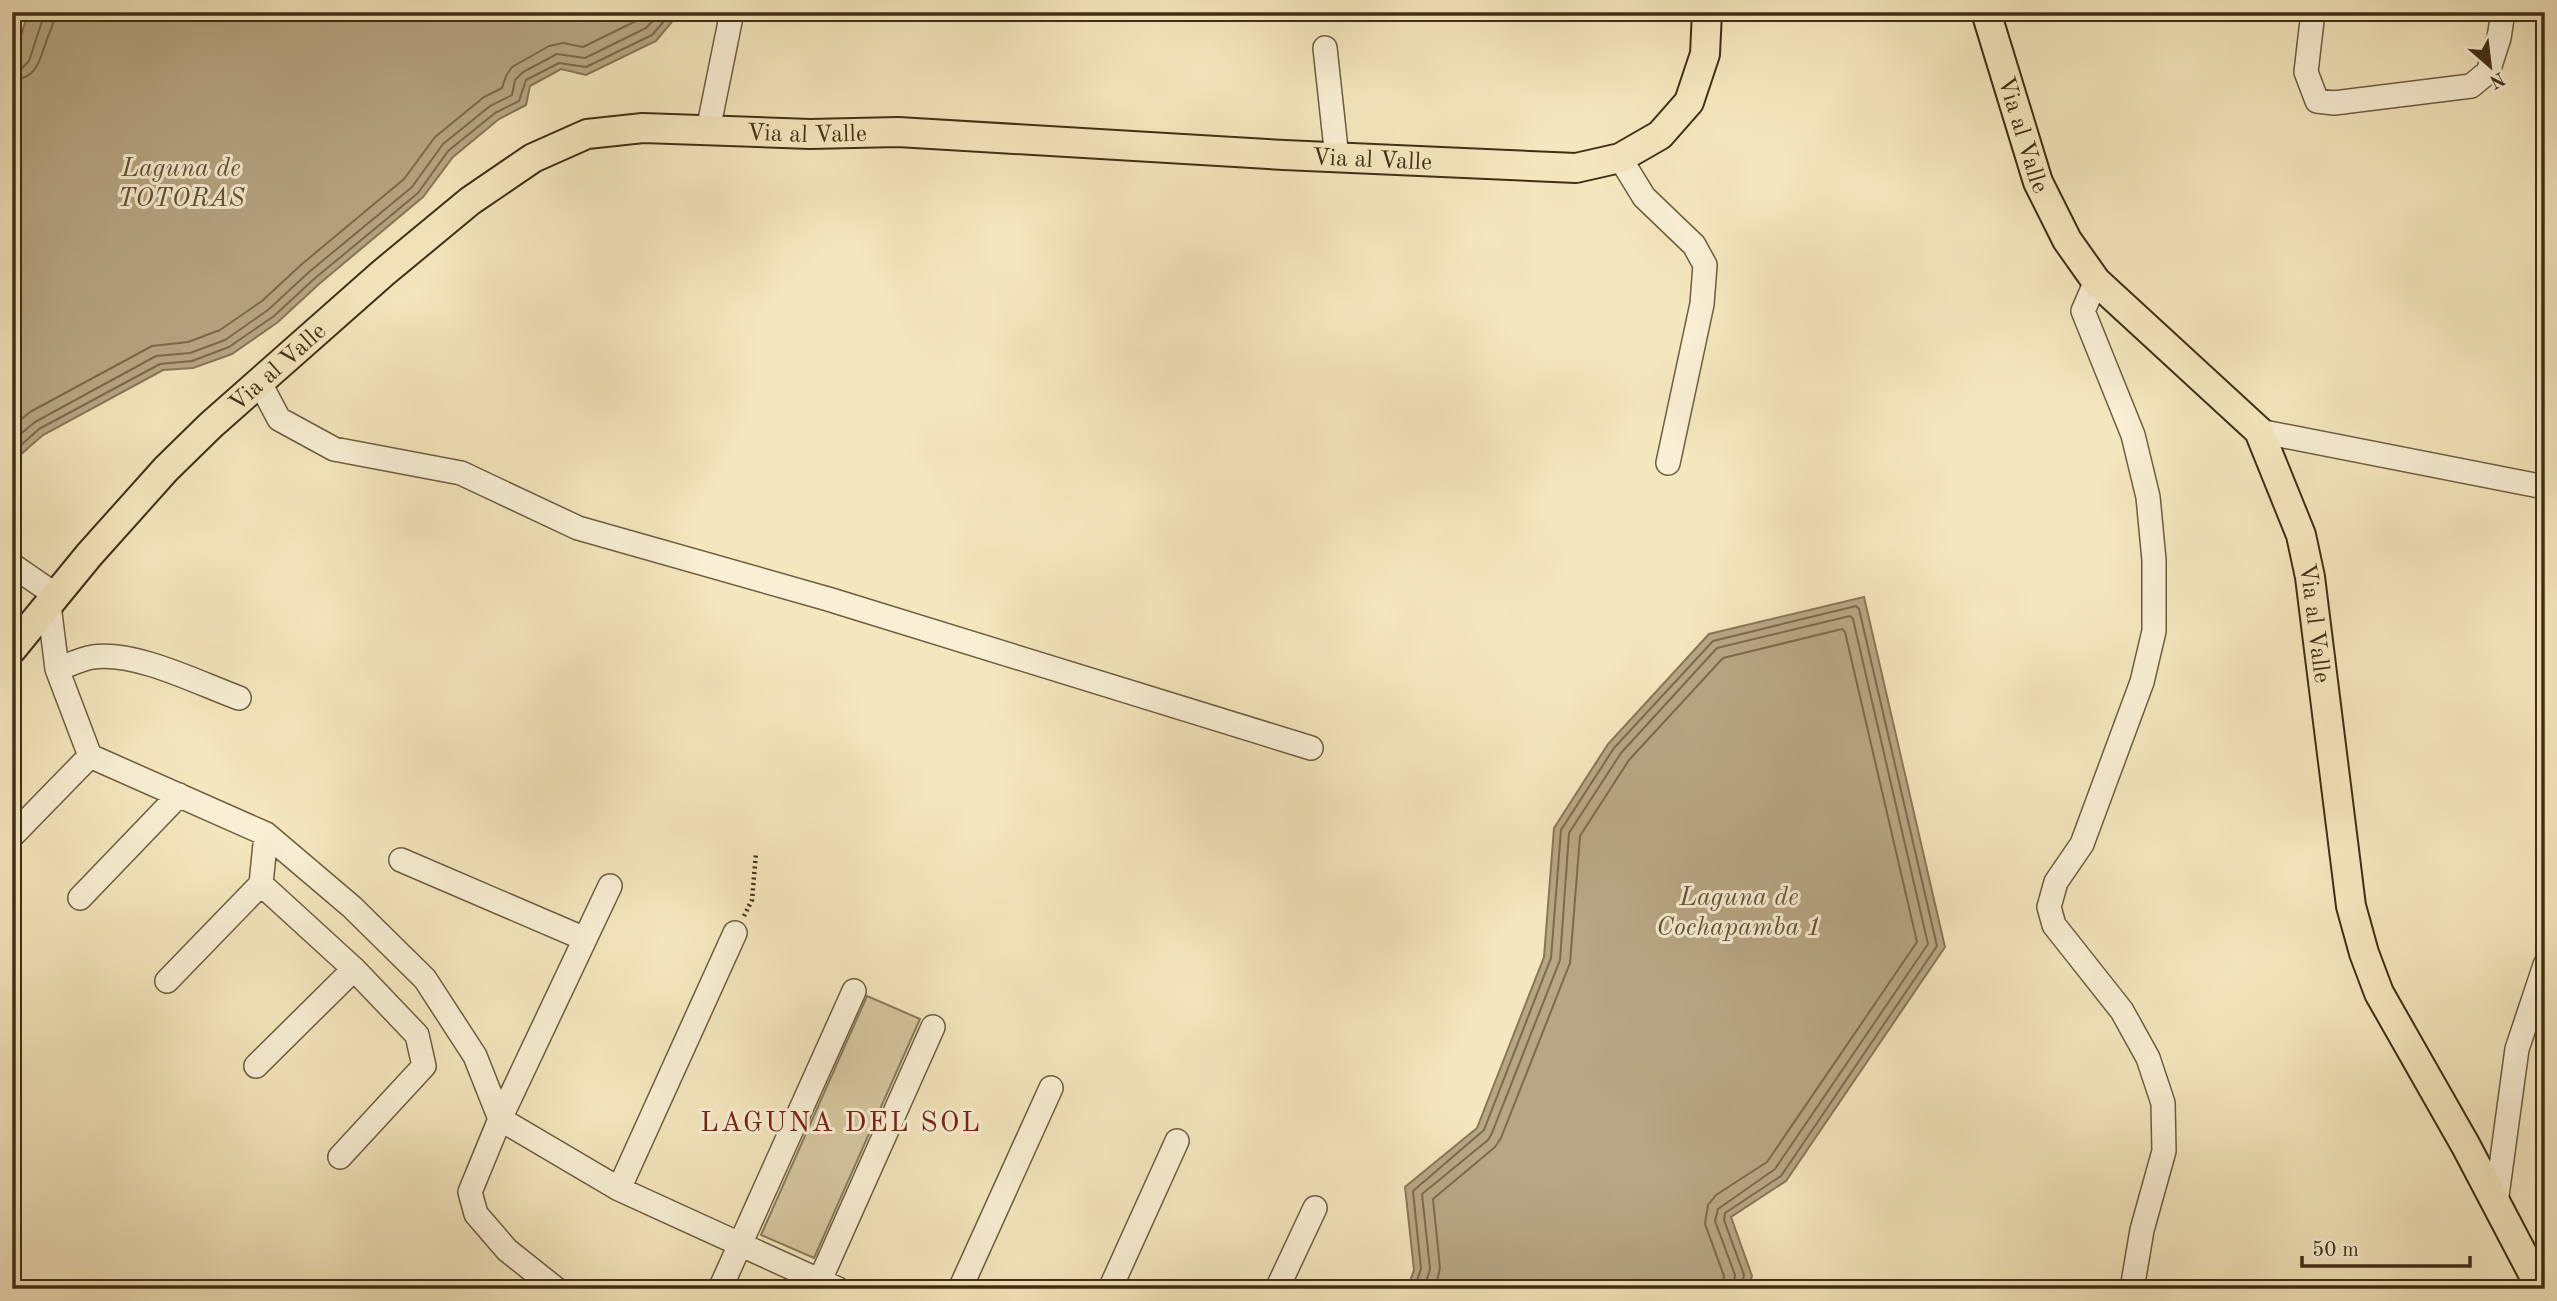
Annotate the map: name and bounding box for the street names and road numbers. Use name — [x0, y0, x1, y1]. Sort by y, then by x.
street label: Via al Valle — [1992, 74, 2052, 197]
street label: Via al Valle — [746, 122, 867, 148]
street label: Via al Valle — [1311, 146, 1433, 176]
street label: Via al Valle — [225, 319, 331, 417]
street label: Via al Valle — [2293, 562, 2333, 685]

